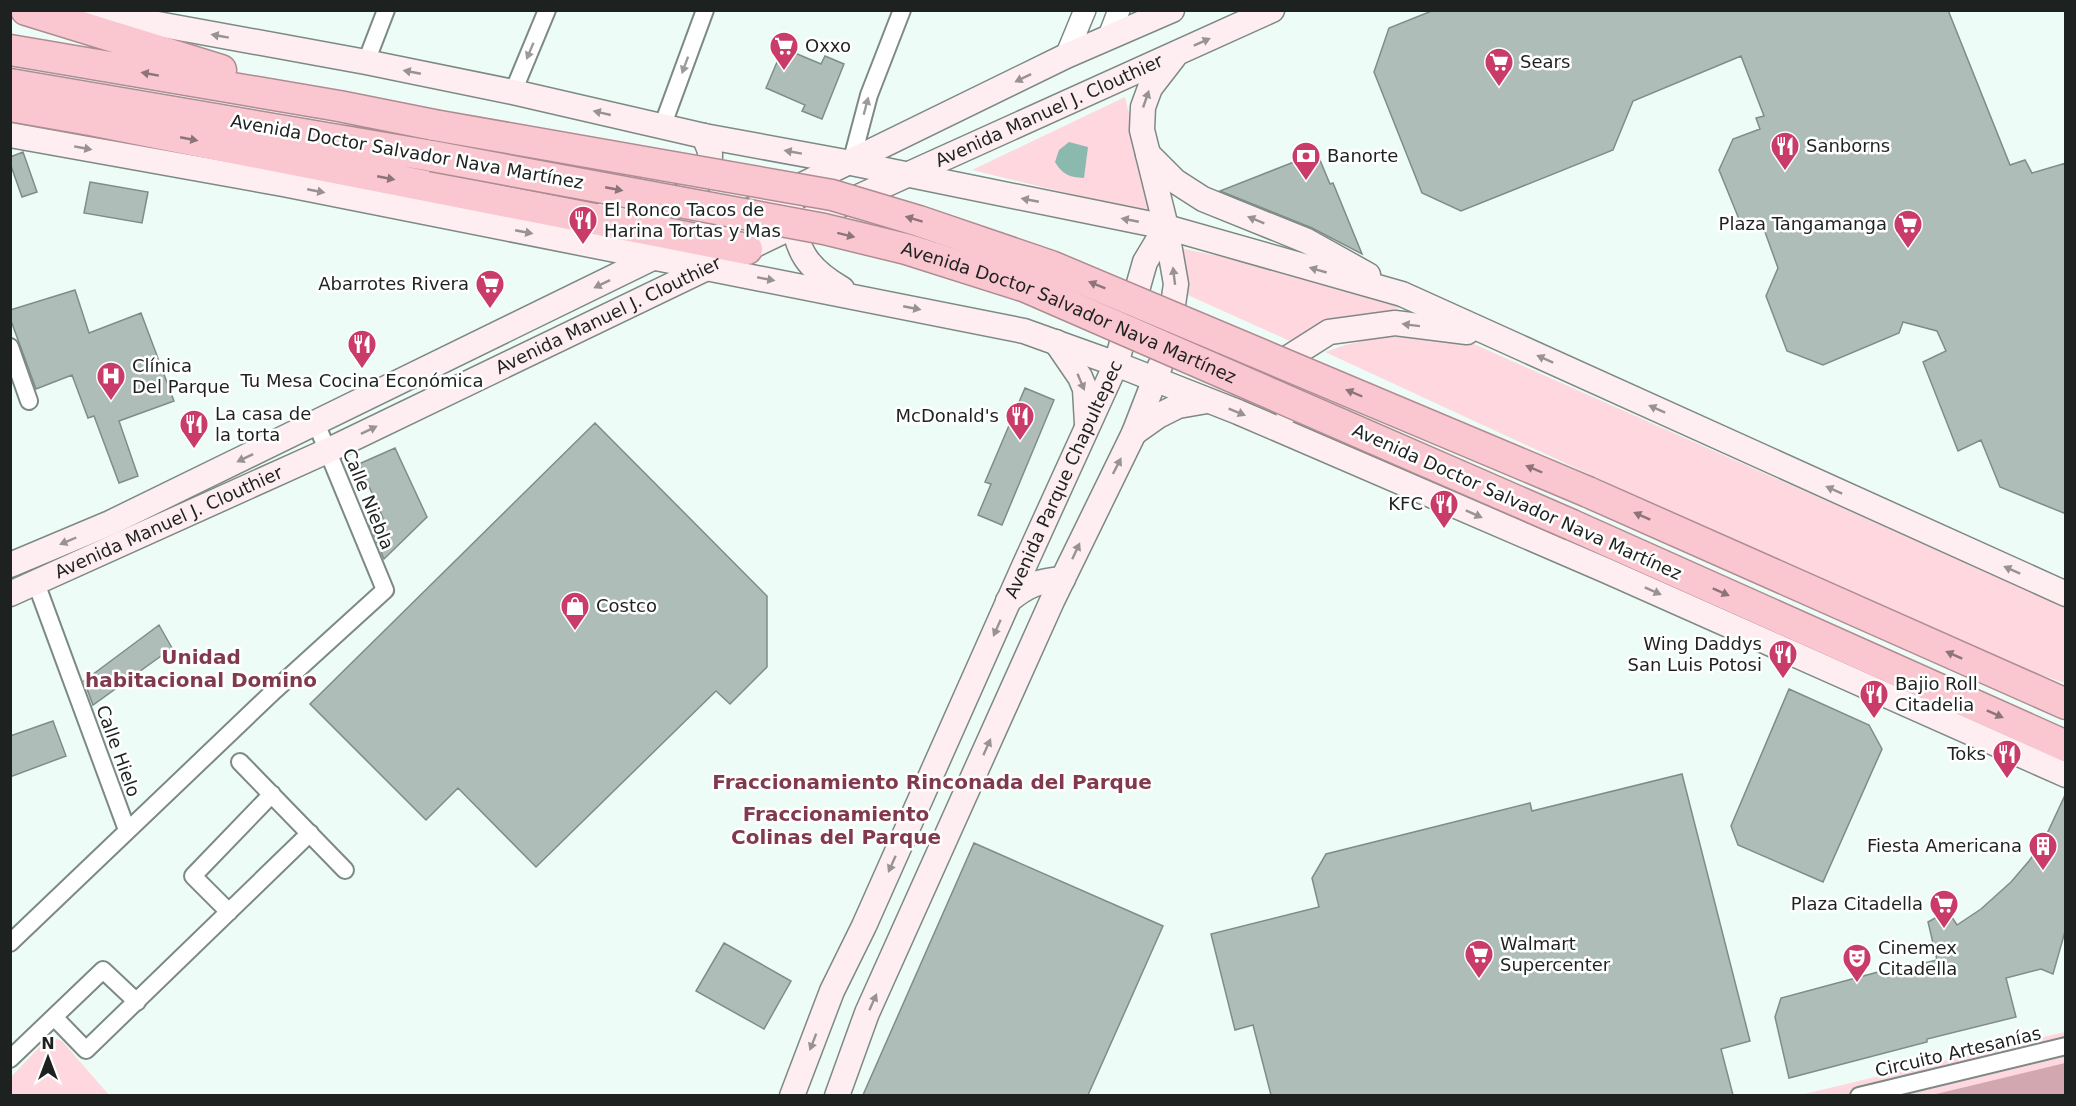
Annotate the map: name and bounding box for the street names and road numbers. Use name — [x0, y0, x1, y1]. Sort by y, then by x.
street label: Avenida Manuel J. Clouthier — [932, 49, 1167, 171]
street label: Avenida Doctor Salvador Nava Martínez — [229, 110, 585, 193]
street label: Avenida Doctor Salvador Nava Martínez — [899, 237, 1240, 387]
street label: Avenida Manuel J. Clouthier — [492, 252, 725, 378]
street label: Avenida Parque Chapultepec — [1000, 357, 1126, 601]
street label: Avenida Doctor Salvador Nava Martínez — [1349, 419, 1685, 584]
street label: Calle Niebla — [339, 445, 398, 553]
street label: Avenida Manuel J. Clouthier — [51, 461, 286, 582]
street label: Calle Hielo — [92, 702, 145, 800]
street label: Circuito Artesanías — [1873, 1022, 2043, 1081]

